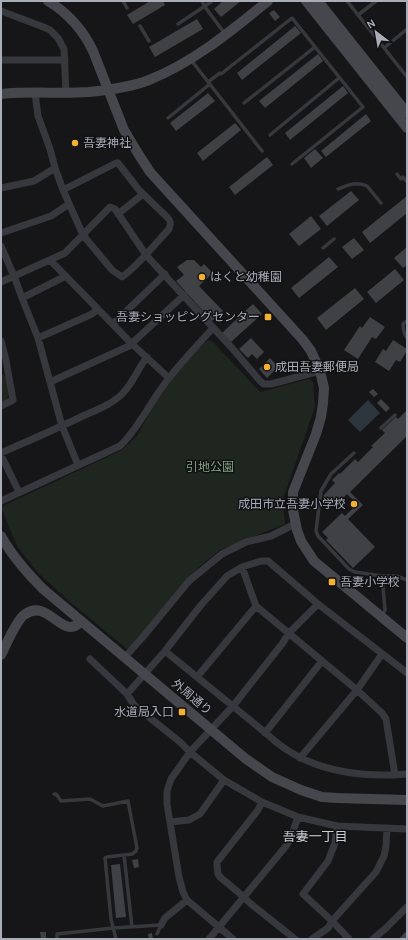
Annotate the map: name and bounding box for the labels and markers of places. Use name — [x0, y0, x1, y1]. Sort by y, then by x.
place label: 吾妻神社 — [83, 136, 131, 150]
marker: 吾妻神社 — [70, 138, 80, 148]
place label: はくと幼稚園 — [210, 270, 282, 284]
marker: はくと幼稚園 — [197, 272, 207, 282]
place label: 吾妻ショッピングセンター — [116, 310, 260, 324]
marker: 吾妻ショッピングセンター — [263, 312, 273, 322]
place label: 成田吾妻郵便局 — [275, 360, 359, 374]
marker: 成田吾妻郵便局 — [262, 362, 272, 372]
place label: 成田市立吾妻小学校 — [238, 497, 346, 511]
marker: 成田市立吾妻小学校 — [349, 499, 359, 509]
place label: 吾妻小学校 — [340, 575, 400, 589]
marker: 吾妻小学校 — [327, 577, 337, 587]
place label: 水道局入口 — [114, 705, 174, 719]
marker: 水道局入口 — [177, 707, 187, 717]

